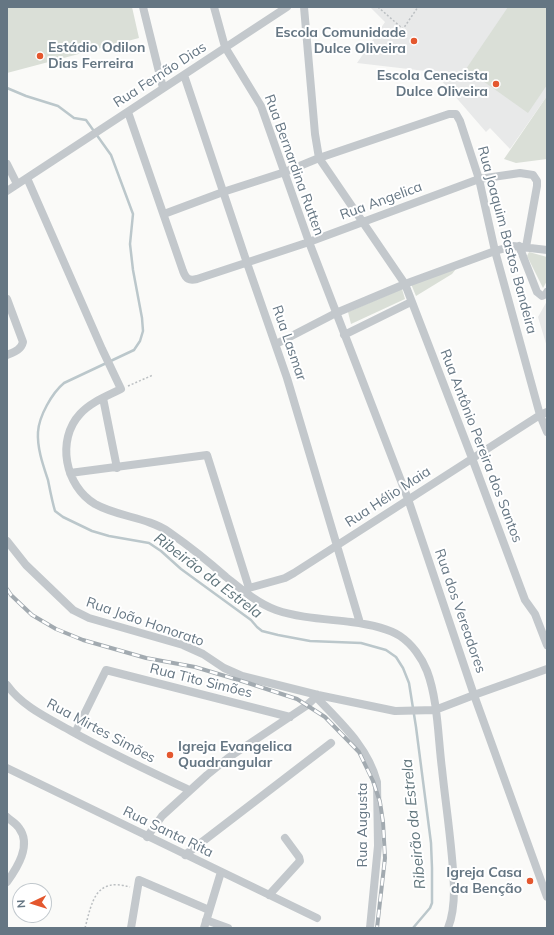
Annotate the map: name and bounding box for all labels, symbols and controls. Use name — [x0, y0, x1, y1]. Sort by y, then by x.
place label: Escola Comunidade Dulce Oliveira — [275, 25, 406, 58]
marker: Escola Comunidade Dulce Oliveira — [409, 36, 419, 46]
street label: Rua Fernão Dias — [110, 39, 210, 111]
place label: Estádio Odilon Dias Ferreira — [48, 40, 145, 72]
marker: Estádio Odilon Dias Ferreira — [35, 51, 45, 61]
place label: Escola Cenecista Dulce Oliveira — [377, 68, 488, 100]
marker: Escola Cenecista Dulce Oliveira — [491, 79, 501, 89]
street label: Rua Bernardina Rutten — [261, 92, 327, 238]
street label: Rua Joaquim Bastos Bandeira — [474, 144, 540, 336]
street label: Rua Angelica — [338, 178, 424, 224]
street label: Rua Lasmar — [268, 303, 310, 383]
street label: Rua Antônio Pereira dos Santos — [436, 347, 526, 545]
street label: Rua Hélio Maia — [342, 463, 434, 531]
water label: Ribeirão da Estrela — [150, 529, 266, 623]
street label: Rua dos Vereadores — [431, 547, 489, 675]
street label: Rua João Honorato — [84, 594, 206, 650]
street label: Rua Tito Simões — [148, 660, 254, 702]
street label: Rua Mirtes Simões — [44, 695, 158, 767]
place label: Igreja Evangelica Quadrangular — [178, 739, 292, 772]
marker: Igreja Evangelica Quadrangular — [165, 750, 175, 760]
water label: Ribeirão da Estrela — [398, 758, 430, 890]
street label: Rua Augusta — [355, 783, 371, 867]
street label: Rua Santa Rita — [120, 803, 216, 861]
place label: Igreja Casa da Benção — [446, 865, 522, 898]
marker: Igreja Casa da Benção — [525, 876, 535, 886]
north arrow — [12, 883, 52, 923]
text: N — [14, 899, 28, 908]

